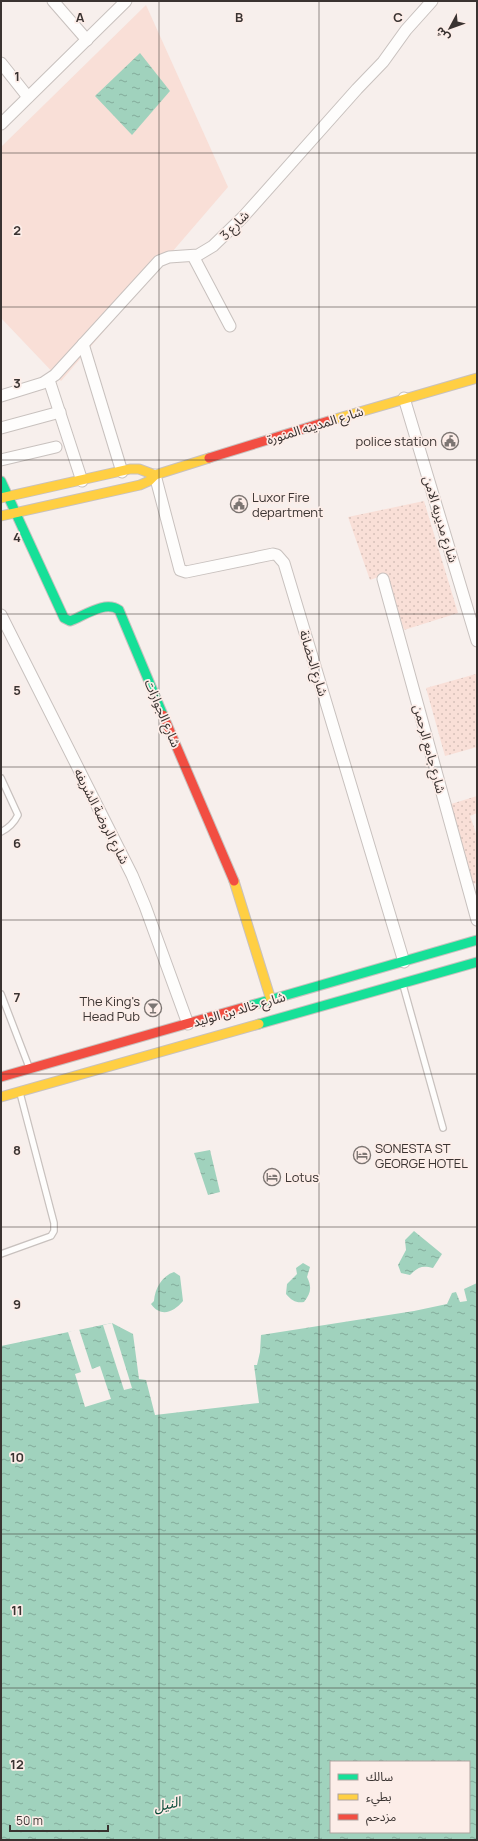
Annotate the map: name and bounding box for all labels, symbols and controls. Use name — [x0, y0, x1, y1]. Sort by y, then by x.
text: A — [76, 8, 85, 26]
text: B — [235, 8, 243, 26]
text: C — [393, 8, 403, 26]
north arrow — [430, 8, 470, 48]
text: ش — [431, 24, 453, 45]
text: 1 — [14, 67, 20, 85]
street label: شارع 3 — [215, 206, 254, 245]
text: 2 — [13, 221, 21, 239]
text: 3 — [13, 374, 21, 392]
street label: شارع المدينه المنورة — [264, 402, 366, 450]
public building icon: police station — [440, 431, 460, 451]
place label: police station — [355, 432, 437, 450]
street label: شارع مديريه الامن — [417, 473, 463, 565]
place label: Luxor Fire department — [252, 488, 323, 521]
public building icon: Luxor Fire department — [229, 494, 249, 514]
text: 4 — [13, 528, 21, 546]
street label: شارع الحضانة — [293, 628, 333, 699]
street label: شارع الجوازات — [139, 676, 185, 751]
text: 5 — [13, 681, 21, 699]
street label: شارع جامع الرحمن — [408, 702, 451, 796]
street label: شارع الروضة الشريفه — [68, 765, 134, 868]
text: 6 — [13, 834, 21, 852]
street label: شارع خالد بن الوليد — [191, 987, 288, 1033]
text: 7 — [14, 988, 21, 1006]
place label: The King's Head Pub — [80, 992, 140, 1025]
bar icon: The King's Head Pub — [143, 998, 163, 1018]
place label: SONESTA ST GEORGE HOTEL — [375, 1139, 468, 1172]
text: 8 — [13, 1141, 21, 1159]
hotel icon: SONESTA ST GEORGE HOTEL — [352, 1145, 372, 1165]
hotel icon: Lotus — [262, 1167, 282, 1187]
place label: Lotus — [285, 1168, 319, 1186]
text: 9 — [13, 1295, 21, 1313]
text: 10 — [10, 1448, 24, 1466]
text: 11 — [11, 1601, 23, 1619]
text: 12 — [10, 1755, 24, 1773]
legend — [330, 1761, 470, 1833]
text: سالك — [366, 1768, 393, 1785]
text: بطيء — [366, 1788, 392, 1807]
water label: النيل — [152, 1791, 184, 1816]
scale bar — [10, 1807, 108, 1833]
text: مزدحم — [366, 1808, 396, 1826]
text: 50 m — [16, 1812, 43, 1829]

